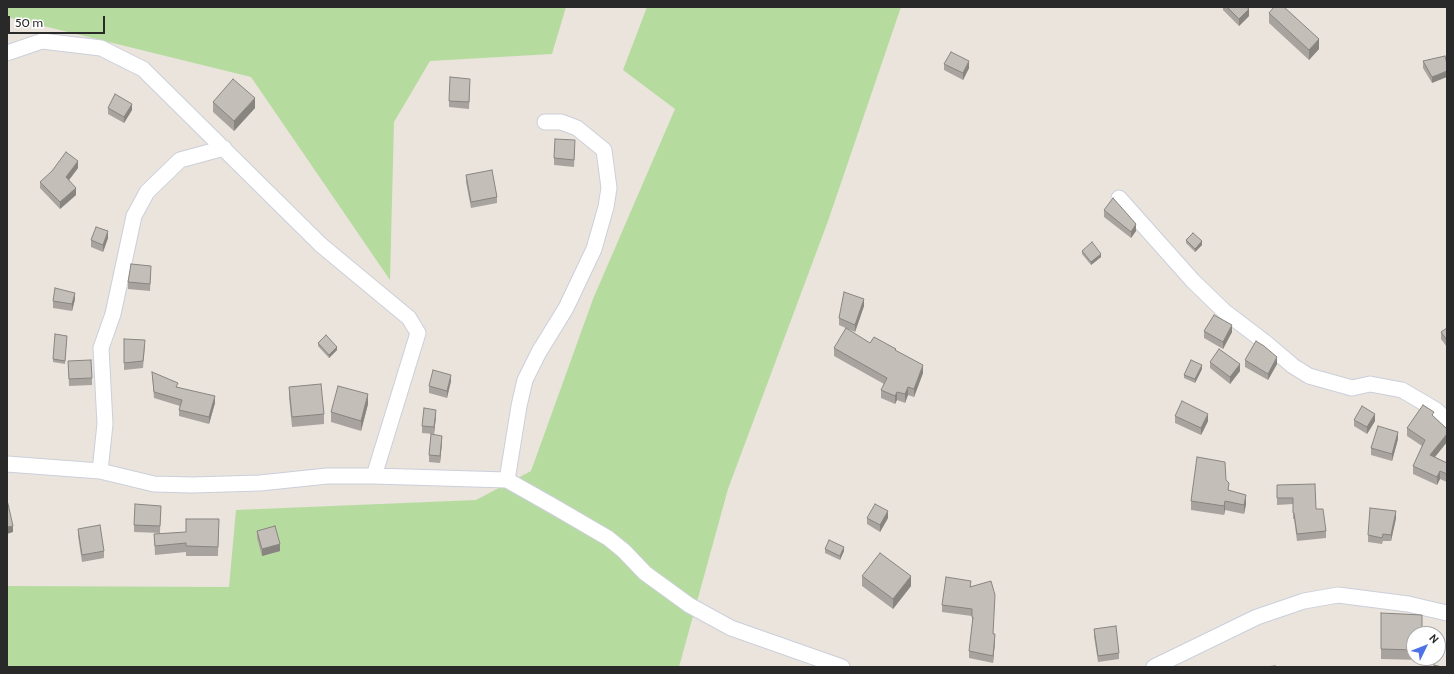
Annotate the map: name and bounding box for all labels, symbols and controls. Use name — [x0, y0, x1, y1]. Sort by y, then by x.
scale bar — [10, 8, 107, 34]
text: 50 m — [15, 15, 43, 30]
north arrow — [1406, 626, 1446, 666]
text: N — [1426, 631, 1442, 646]

